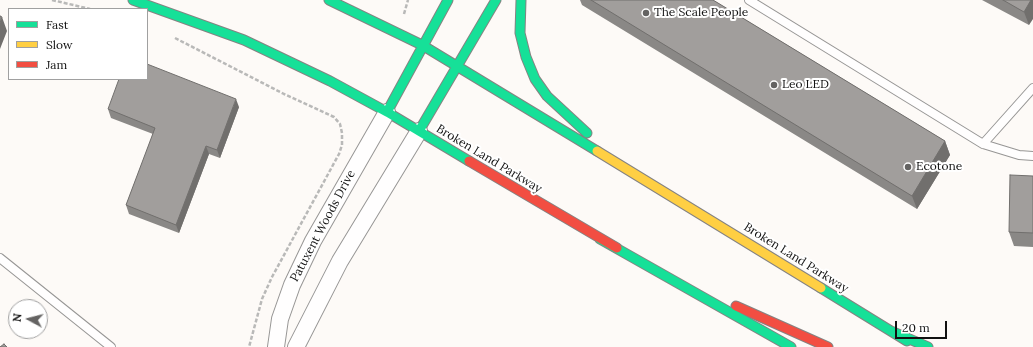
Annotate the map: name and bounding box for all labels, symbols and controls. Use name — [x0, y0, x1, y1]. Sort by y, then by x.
place label: The Scale People — [654, 6, 748, 20]
legend — [8, 8, 148, 80]
marker: The Scale People — [641, 8, 651, 18]
text: Fast — [46, 17, 69, 32]
text: Slow — [46, 37, 73, 52]
text: Jam — [46, 57, 67, 72]
place label: Leo LED — [782, 78, 829, 92]
marker: Leo LED — [769, 80, 779, 90]
street label: Broken Land Parkway — [434, 122, 544, 196]
place label: Ecotone — [916, 160, 962, 174]
marker: Ecotone — [903, 162, 913, 172]
street label: Patuxent Woods Drive — [287, 168, 359, 284]
street label: Broken Land Parkway — [741, 220, 851, 296]
north arrow — [8, 299, 48, 339]
text: N — [10, 313, 25, 323]
scale bar — [897, 313, 949, 339]
text: 20 m — [902, 320, 930, 335]

